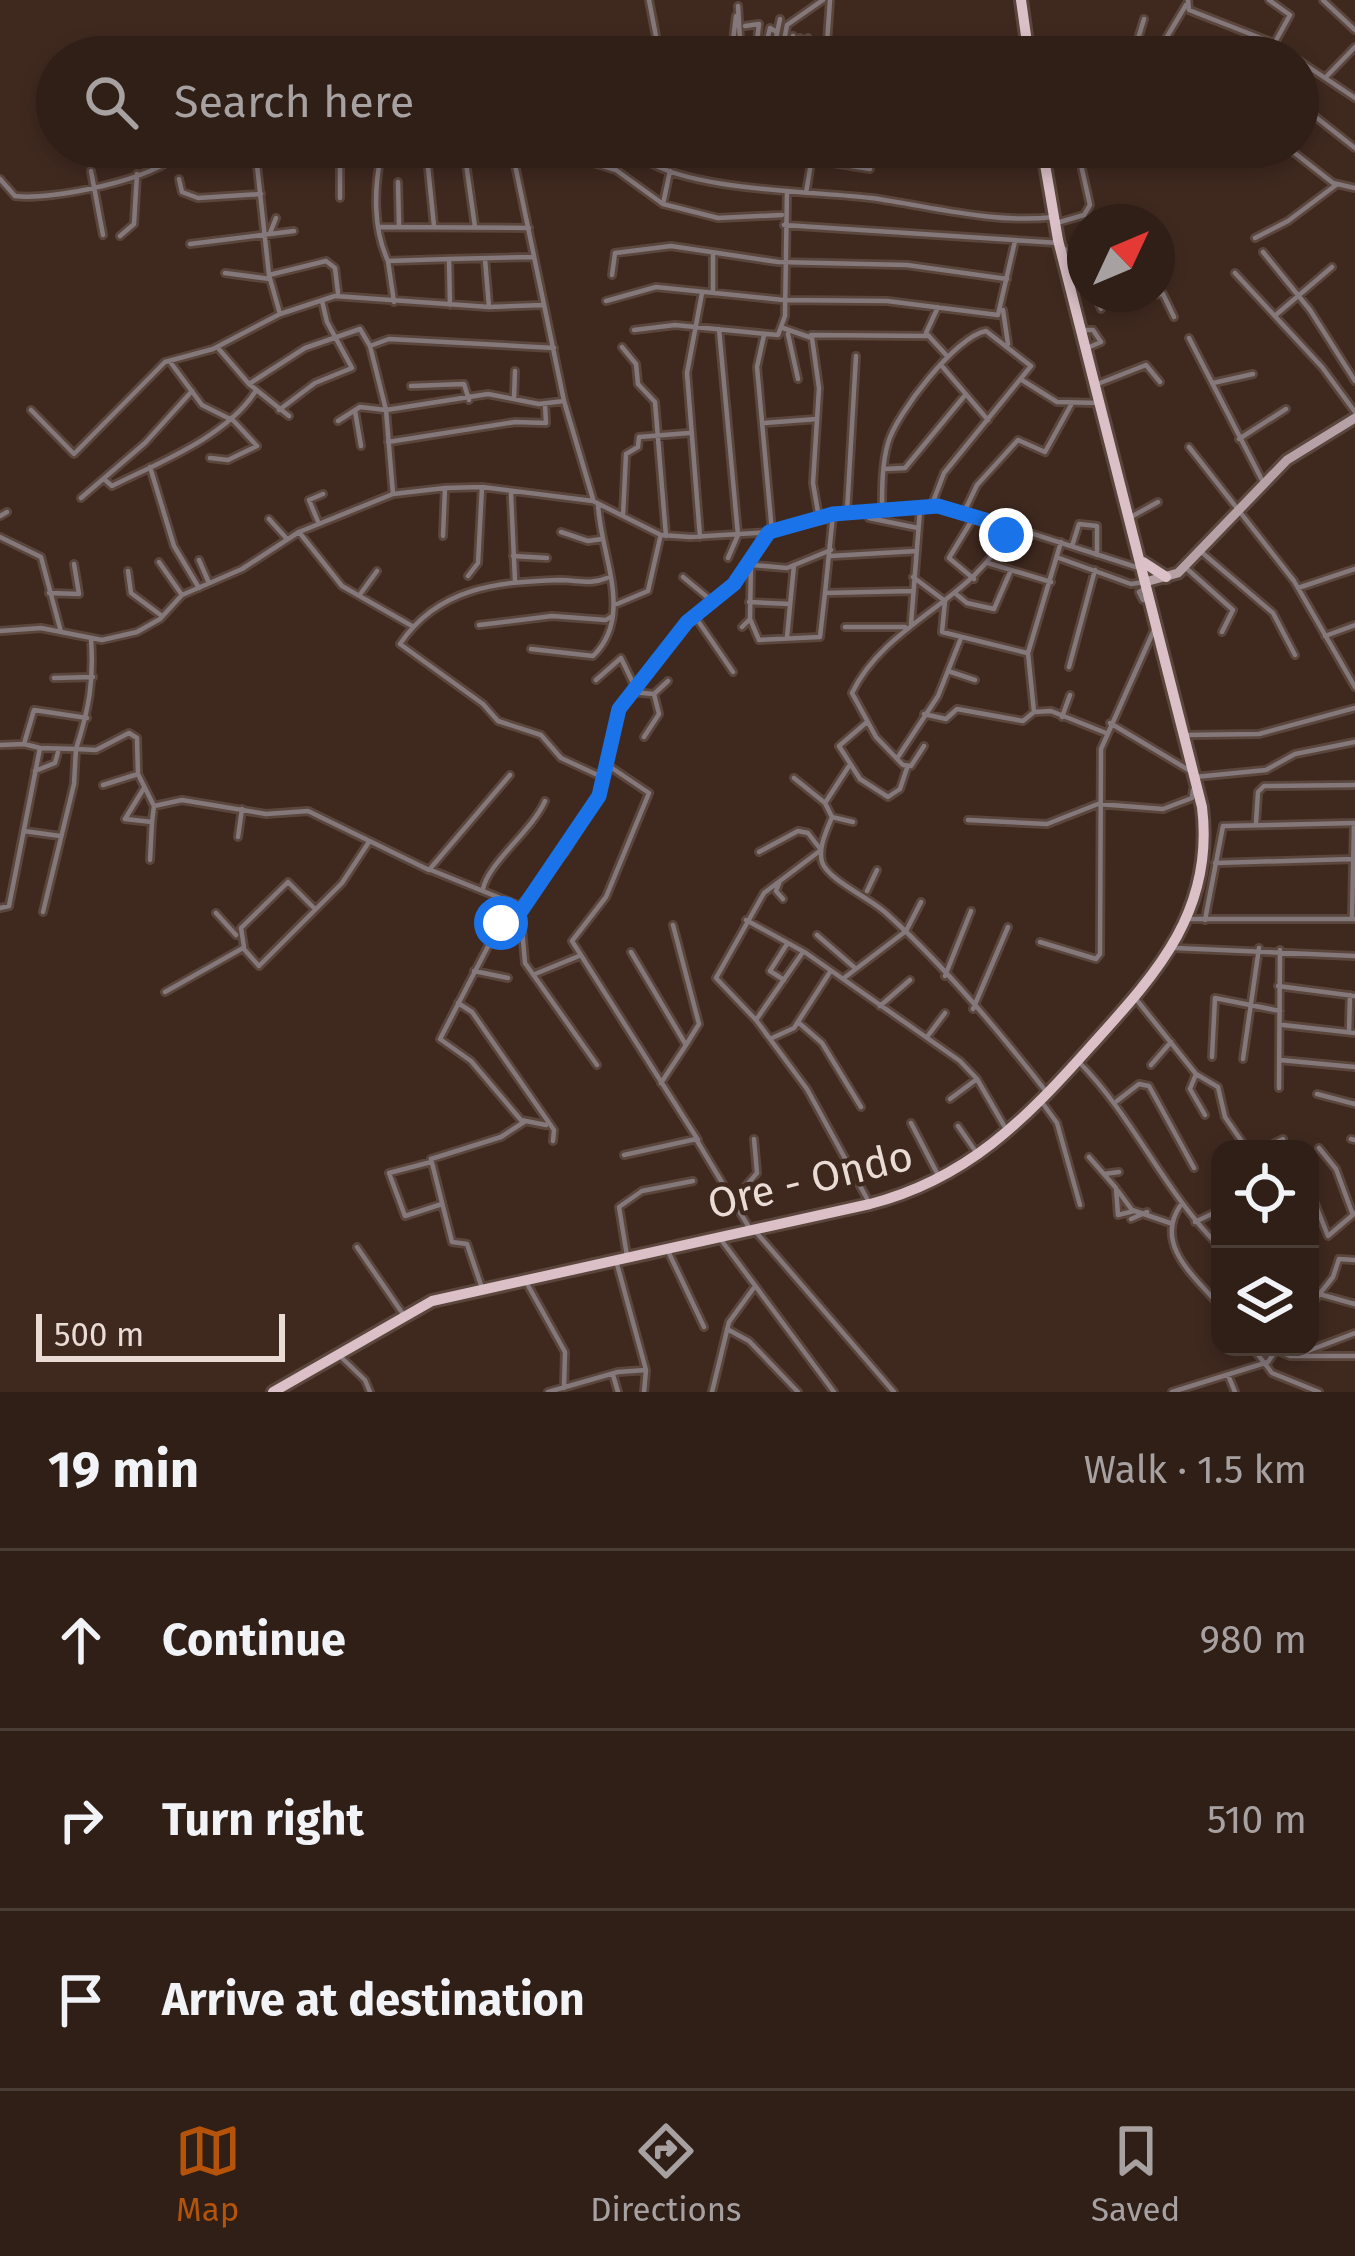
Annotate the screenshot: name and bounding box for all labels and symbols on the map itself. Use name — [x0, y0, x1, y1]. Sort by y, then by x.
north arrow — [1067, 204, 1175, 312]
route end — [979, 508, 1033, 562]
route start — [474, 896, 528, 950]
street label: Ore - Ondo — [703, 1130, 918, 1230]
scale bar — [36, 1308, 285, 1361]

